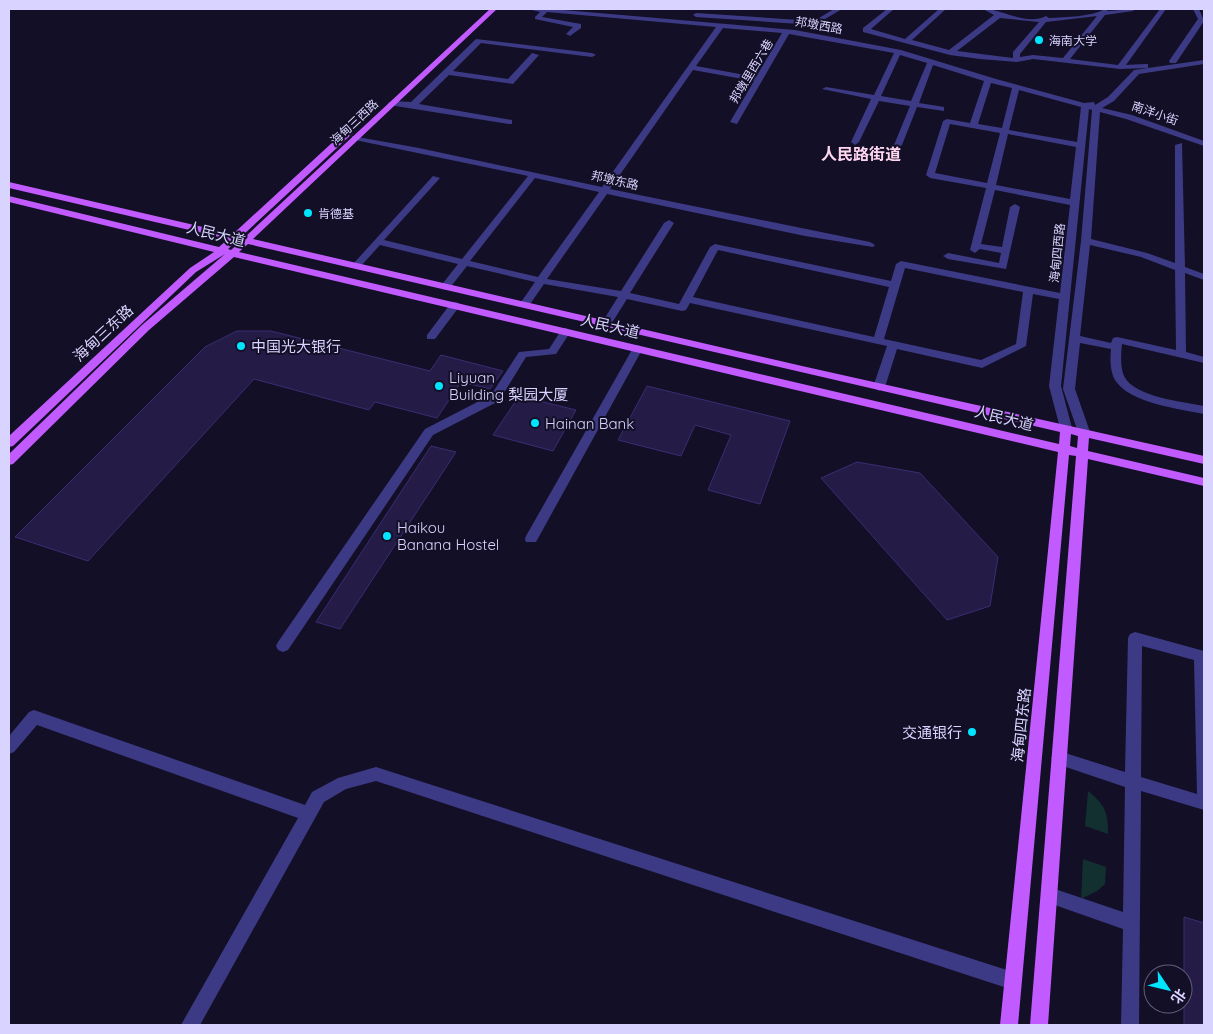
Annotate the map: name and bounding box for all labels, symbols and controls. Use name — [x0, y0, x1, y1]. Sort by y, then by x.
street label: 邦墩西路 — [794, 13, 844, 37]
place label: 海南大学 — [1049, 33, 1097, 48]
marker: 海南大学 — [1033, 34, 1045, 46]
street label: 邦墩里西六巷 — [726, 36, 776, 106]
street label: 海甸三西路 — [327, 96, 381, 148]
street label: 南洋小街 — [1130, 98, 1180, 128]
district label: 人民路街道 — [821, 144, 901, 164]
street label: 邦墩东路 — [590, 167, 640, 193]
place label: 肯德基 — [318, 206, 354, 221]
marker: 肯德基 — [302, 207, 314, 219]
street label: 人民大道 — [185, 218, 247, 250]
street label: 海甸四西路 — [1046, 222, 1068, 284]
street label: 海甸三东路 — [69, 300, 137, 366]
street label: 人民大道 — [579, 310, 641, 342]
place label: 中国光大银行 — [251, 337, 341, 356]
marker: 中国光大银行 — [235, 340, 247, 352]
place label: Liyuan Building 梨园大厦 — [449, 368, 568, 404]
marker: Liyuan Building 梨园大厦 — [433, 380, 445, 392]
street label: 人民大道 — [973, 402, 1035, 434]
place label: Hainan Bank — [545, 414, 634, 433]
marker: Hainan Bank — [529, 417, 541, 429]
place label: Haikou Banana Hostel — [397, 518, 499, 554]
marker: Haikou Banana Hostel — [381, 530, 393, 542]
street label: 海甸四东路 — [1008, 687, 1034, 763]
place label: 交通银行 — [902, 723, 962, 742]
marker: 交通银行 — [966, 726, 978, 738]
north arrow — [1143, 964, 1193, 1014]
text: 北 — [1167, 986, 1190, 1007]

